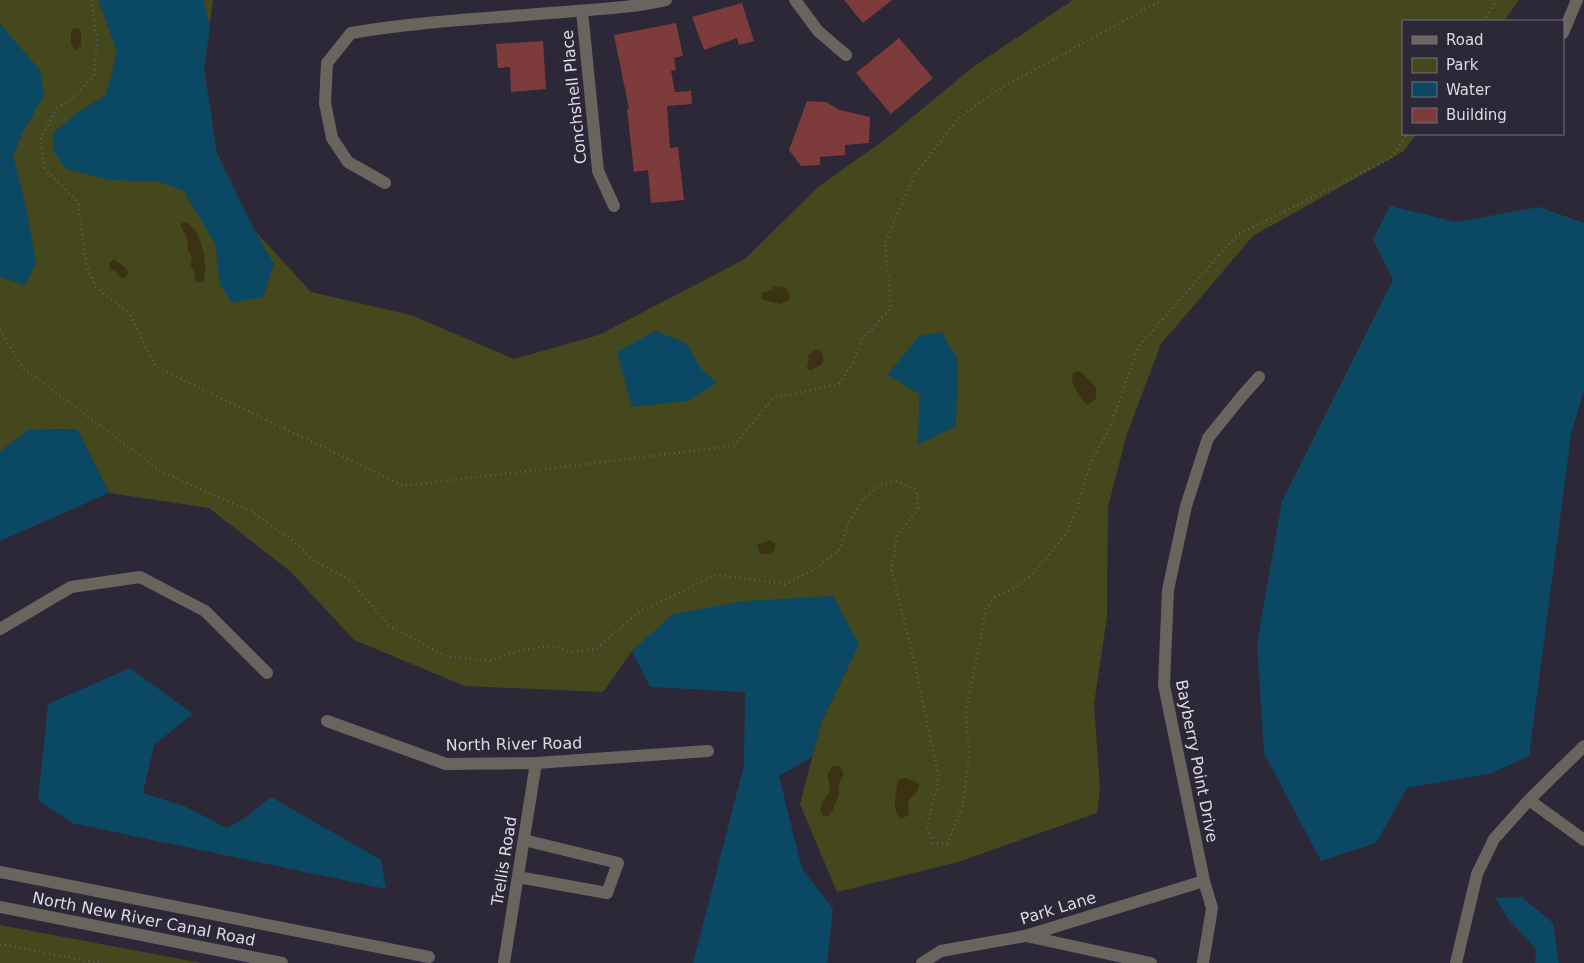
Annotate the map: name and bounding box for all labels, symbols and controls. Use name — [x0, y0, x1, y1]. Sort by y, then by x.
legend — [1402, 20, 1564, 135]
street label: Conchshell Place — [558, 29, 590, 165]
text: Road — [1446, 31, 1484, 49]
text: Park — [1446, 56, 1479, 74]
text: Water — [1446, 81, 1491, 99]
text: Building — [1446, 106, 1507, 124]
street label: Bayberry Point Drive — [1172, 678, 1222, 844]
street label: North River Road — [446, 733, 582, 755]
street label: Trellis Road — [487, 815, 520, 908]
street label: Park Lane — [1018, 887, 1098, 929]
street label: North New River Canal Road — [31, 888, 257, 950]

